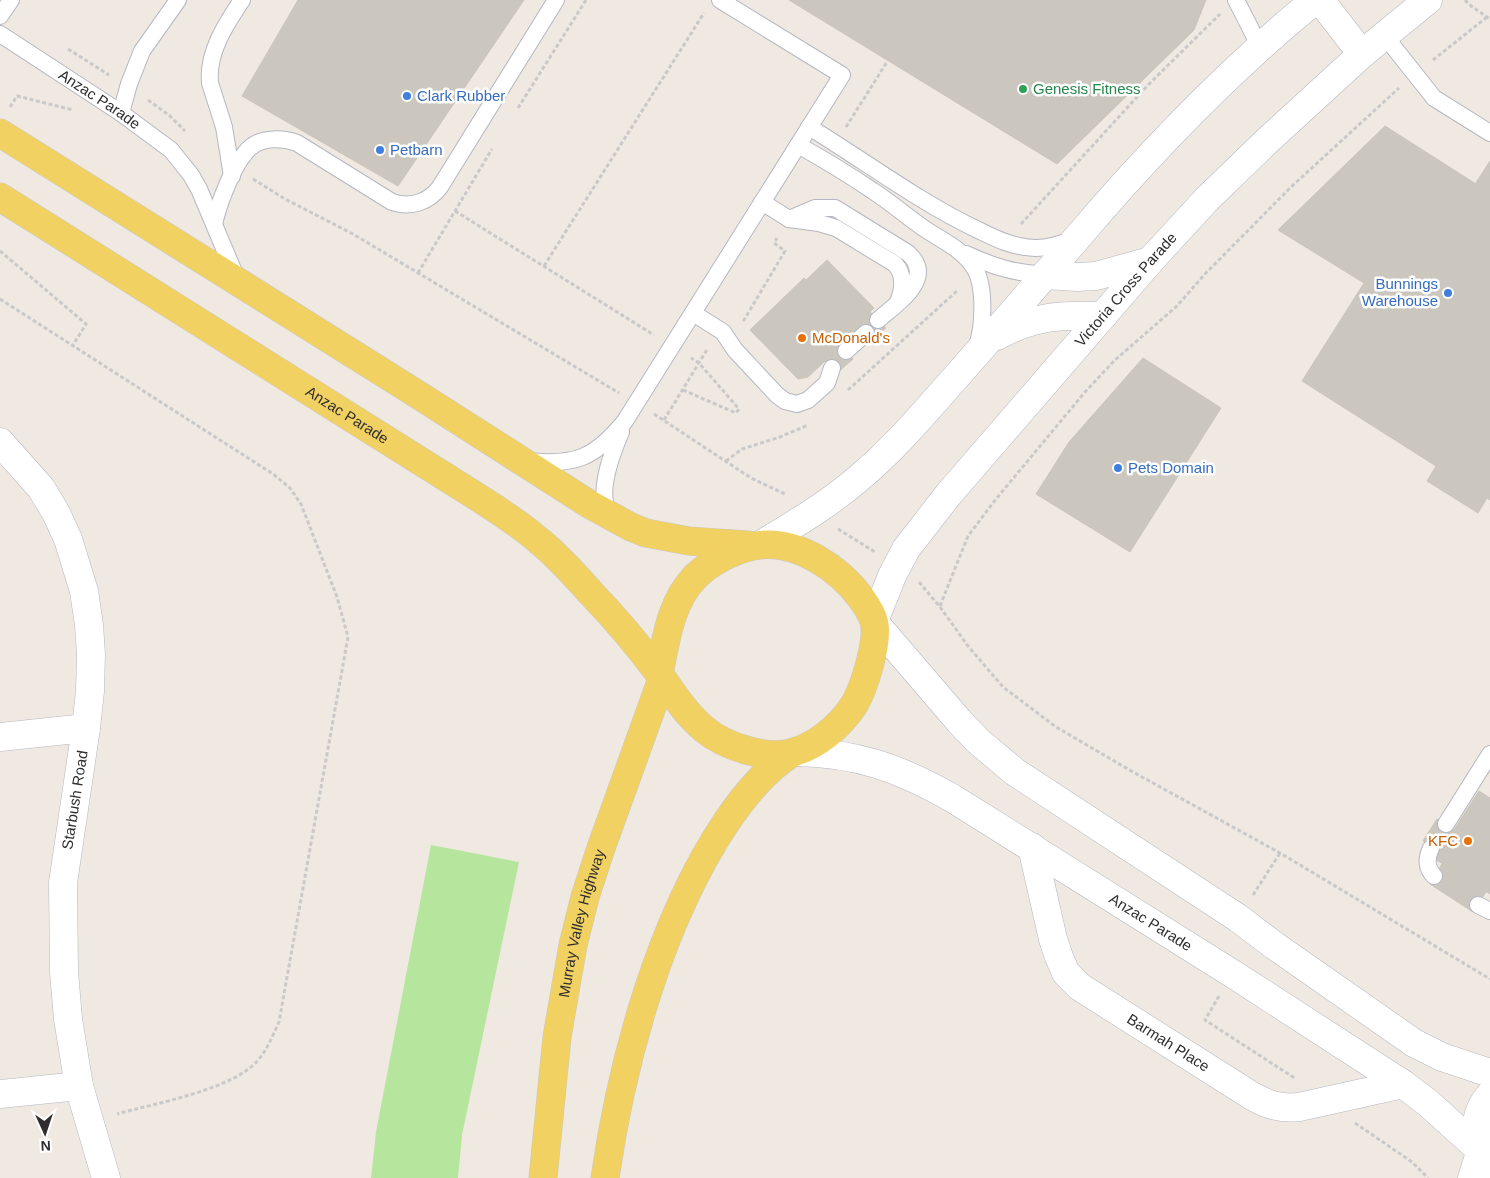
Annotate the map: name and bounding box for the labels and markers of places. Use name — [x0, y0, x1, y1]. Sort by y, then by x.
place label: Genesis Fitness — [1033, 80, 1141, 97]
marker: Genesis Fitness — [1017, 83, 1029, 95]
place label: Clark Rubber — [417, 87, 505, 104]
marker: Clark Rubber — [401, 90, 413, 102]
place label: Petbarn — [390, 141, 443, 158]
marker: Petbarn — [374, 144, 386, 156]
place label: Bunnings Warehouse — [1362, 275, 1438, 309]
marker: Bunnings Warehouse — [1442, 287, 1454, 299]
place label: McDonald's — [812, 329, 890, 346]
marker: McDonald's — [796, 332, 808, 344]
place label: Pets Domain — [1128, 459, 1214, 476]
marker: Pets Domain — [1112, 462, 1124, 474]
place label: KFC — [1428, 832, 1458, 849]
marker: KFC — [1462, 835, 1474, 847]

